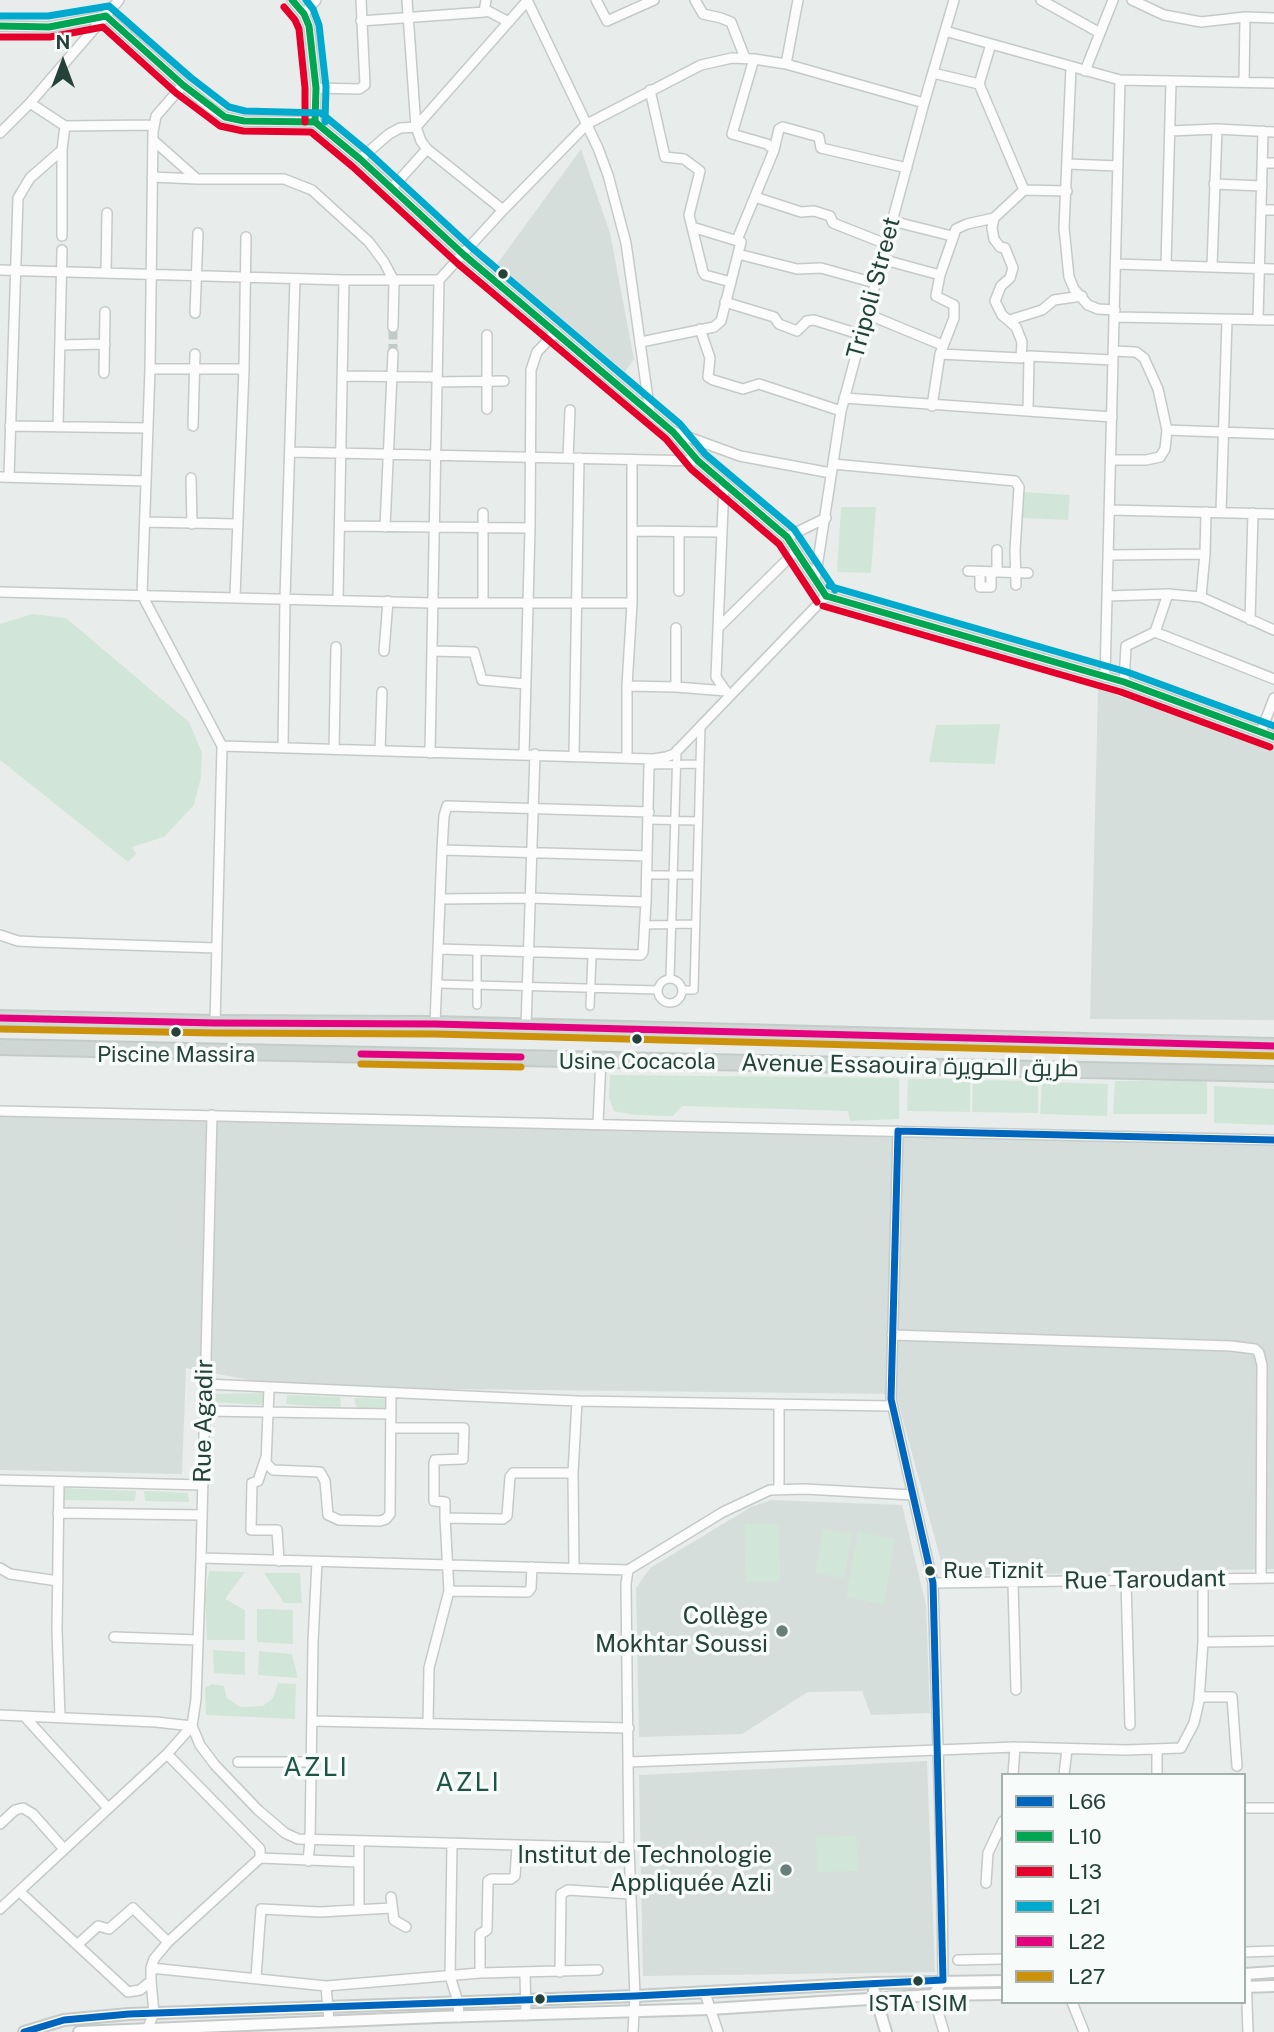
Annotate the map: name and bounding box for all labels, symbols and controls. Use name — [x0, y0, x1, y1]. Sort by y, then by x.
north arrow — [28, 28, 98, 98]
text: N — [56, 31, 70, 53]
street label: Tripoli Street — [841, 214, 907, 362]
unlabelled marker — [496, 267, 510, 281]
marker: Piscine Massira — [169, 1025, 183, 1039]
marker: Usine Cocacola — [630, 1032, 644, 1046]
place label: Piscine Massira — [97, 1042, 255, 1068]
place label: Usine Cocacola — [558, 1049, 716, 1075]
street label: Avenue Essaouira طريق الصويرة — [741, 1049, 1079, 1083]
street label: Rue Agadir — [189, 1359, 219, 1483]
place label: Rue Tiznit — [943, 1558, 1044, 1584]
marker: Rue Tiznit — [923, 1564, 937, 1578]
street label: Rue Taroudant — [1064, 1564, 1226, 1596]
place label: Collège Mokhtar Soussi — [595, 1603, 768, 1659]
marker: Collège Mokhtar Soussi — [774, 1623, 790, 1639]
district label: AZLI — [284, 1752, 348, 1784]
district label: AZLI — [436, 1767, 500, 1799]
legend — [1001, 1773, 1246, 2004]
text: L66 — [1068, 1789, 1106, 1814]
text: L10 — [1068, 1824, 1102, 1849]
place label: Institut de Technologie Appliquée Azli — [517, 1842, 772, 1898]
text: L13 — [1068, 1859, 1102, 1884]
marker: Institut de Technologie Appliquée Azli — [778, 1862, 794, 1878]
text: L21 — [1068, 1894, 1101, 1919]
text: L22 — [1068, 1929, 1105, 1954]
text: L27 — [1068, 1964, 1105, 1989]
marker: ISTA ISIM — [911, 1974, 925, 1988]
place label: ISTA ISIM — [868, 1991, 968, 2017]
unlabelled marker — [533, 1992, 547, 2006]

